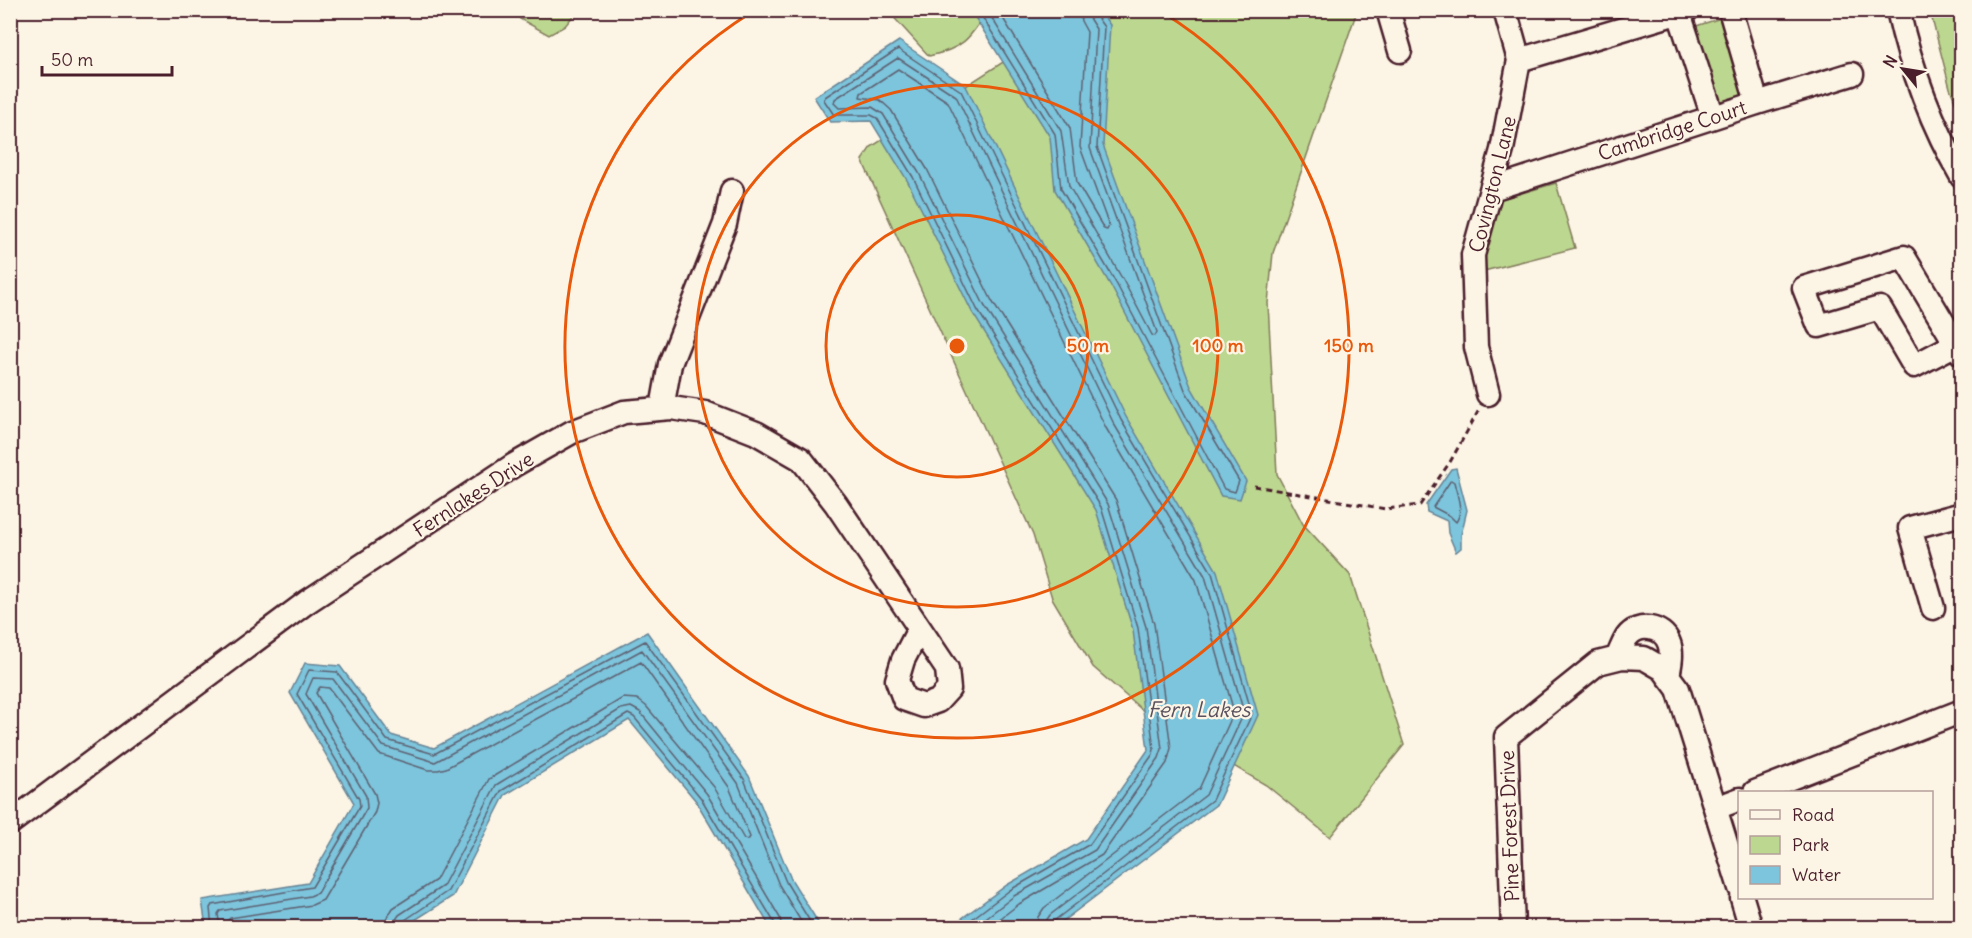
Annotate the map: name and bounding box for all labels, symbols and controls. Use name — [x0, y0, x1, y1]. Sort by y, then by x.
scale bar — [42, 39, 172, 77]
north arrow — [1873, 39, 1933, 99]
text: 50 m — [51, 48, 93, 71]
text: N — [1879, 52, 1901, 71]
street label: Cambridge Court — [1594, 94, 1750, 166]
street label: Covington Lane — [1463, 113, 1521, 255]
text: 50 m — [1067, 334, 1109, 357]
text: 100 m — [1193, 334, 1244, 357]
text: 150 m — [1324, 334, 1374, 357]
centre of rings — [947, 336, 967, 356]
street label: Fernlakes Drive — [408, 446, 538, 542]
water label: Fern Lakes — [1148, 696, 1252, 723]
street label: Pine Forest Drive — [1494, 750, 1524, 902]
legend — [1738, 791, 1933, 899]
text: Road — [1792, 803, 1835, 826]
text: Park — [1792, 833, 1829, 856]
text: Water — [1792, 863, 1842, 886]

